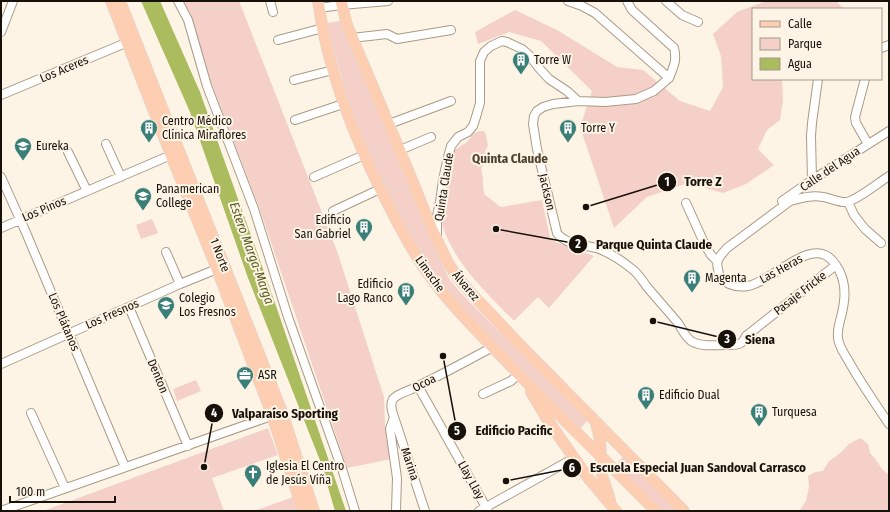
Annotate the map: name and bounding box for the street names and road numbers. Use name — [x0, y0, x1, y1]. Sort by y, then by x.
street label: Los Aceres — [38, 53, 90, 85]
street label: Calle del Agua — [797, 144, 863, 194]
street label: Quinta Claude — [432, 152, 456, 222]
street label: Jackson — [536, 172, 558, 212]
street label: Los Pinos — [20, 193, 68, 225]
street label: 1 Norte — [207, 236, 233, 274]
street label: Las Heras — [757, 252, 805, 286]
street label: Limache — [412, 253, 448, 295]
street label: Álvarez — [449, 268, 483, 304]
street label: Pasaje Fricke — [771, 268, 829, 318]
street label: Los Plátanos — [45, 291, 83, 353]
street label: Los Fresnos — [83, 296, 141, 332]
street label: Denton — [145, 357, 171, 395]
street label: Ocoa — [410, 371, 438, 395]
street label: Marina — [398, 446, 422, 482]
street label: Llay Llay — [455, 458, 487, 502]

